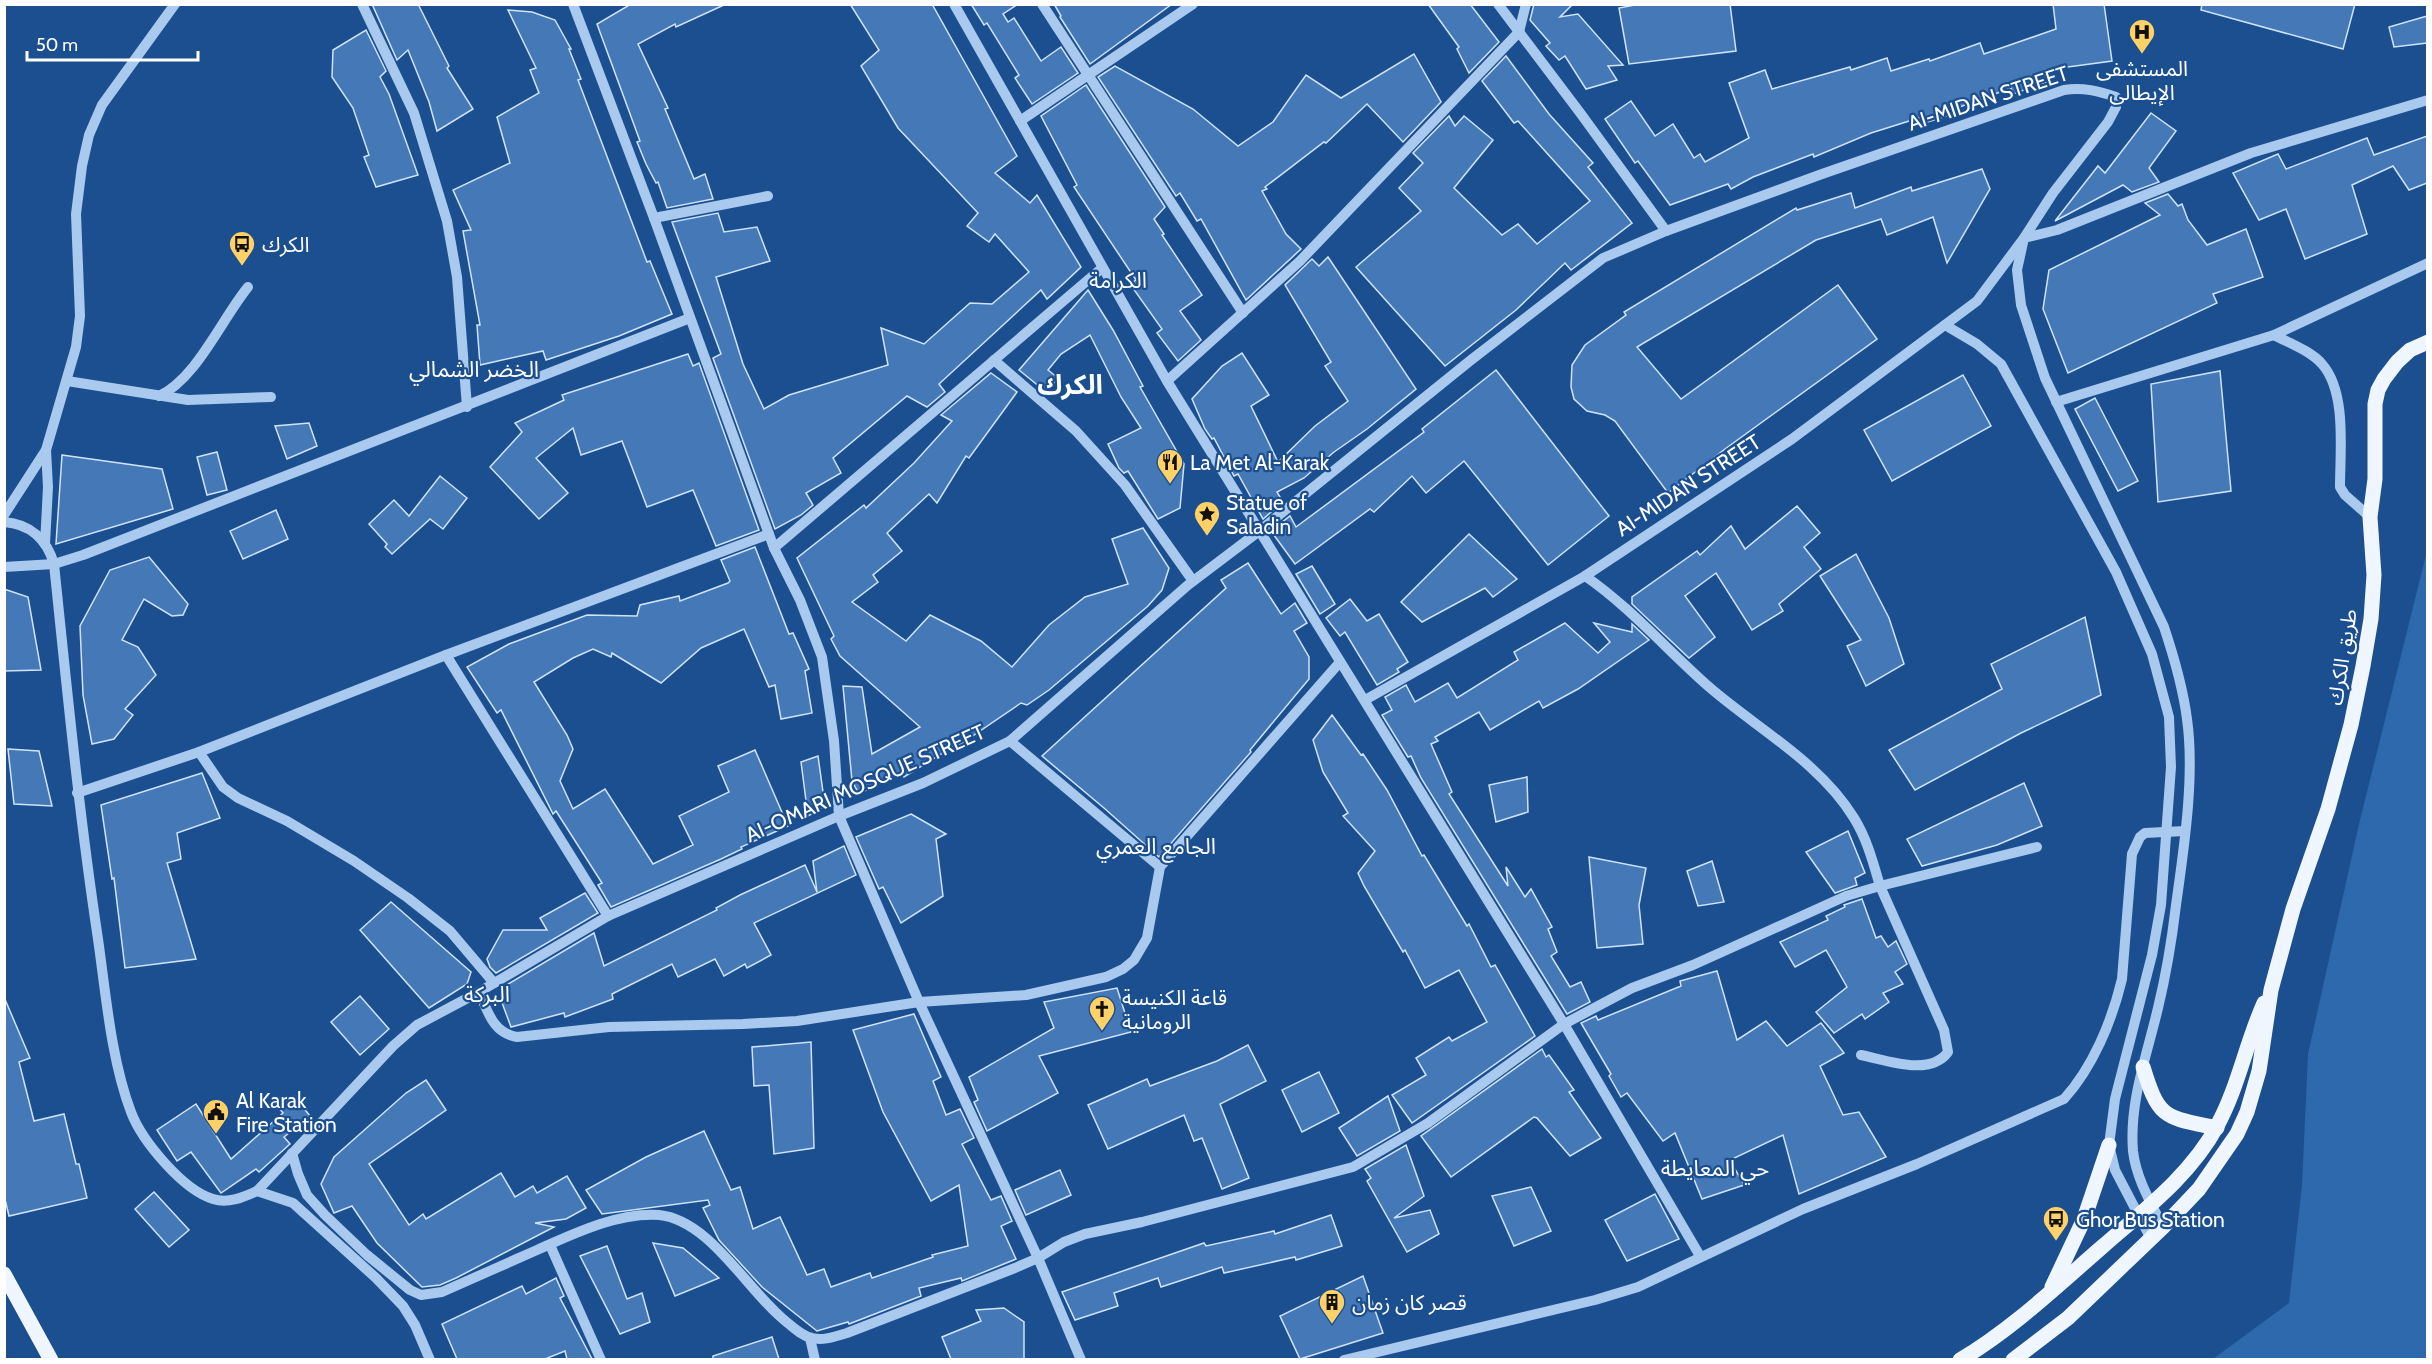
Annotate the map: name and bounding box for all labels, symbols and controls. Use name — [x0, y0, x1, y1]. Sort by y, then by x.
hospital icon: المستشفى الإيطالى — [2127, 17, 2157, 55]
scale bar — [27, 24, 198, 62]
text: 50 m — [36, 34, 78, 56]
place label: المستشفى الإيطالى — [2096, 56, 2188, 106]
street label: AI-MIDAN STREET — [1904, 60, 2072, 136]
bus stop icon: الكرك — [227, 229, 257, 267]
place label: الكرك — [262, 232, 309, 257]
district label: الكرامة — [1089, 267, 1147, 294]
district label: الخضر الشمالي — [409, 356, 539, 386]
district label: الكرك — [1037, 368, 1103, 401]
street label: AI-MIDAN STREET — [1611, 429, 1765, 541]
restaurant icon: La Met Al-Karak — [1155, 447, 1185, 485]
place label: La Met Al-Karak — [1190, 450, 1330, 475]
place label: Statue of Saladin — [1226, 490, 1307, 539]
place icon: Statue of Saladin — [1192, 499, 1222, 537]
street label: طريق الكرك — [2322, 607, 2363, 707]
street label: AI-OMARI MOSQUE STREET — [741, 719, 989, 847]
district label: الجامع العمري — [1096, 833, 1216, 863]
district label: البركة — [464, 981, 510, 1008]
place label: قاعة الكنيسة الرومانية — [1122, 985, 1227, 1034]
church icon: قاعة الكنيسة الرومانية — [1087, 994, 1117, 1032]
place label: Al Karak Fire Station — [236, 1088, 337, 1137]
public building icon: Al Karak Fire Station — [201, 1097, 231, 1135]
district label: حي المعايطة — [1661, 1155, 1769, 1185]
bus stop icon: Ghor Bus Station — [2041, 1204, 2071, 1242]
place label: Ghor Bus Station — [2076, 1207, 2225, 1232]
building icon: قصر كان زمان — [1317, 1287, 1347, 1325]
place label: قصر كان زمان — [1352, 1290, 1467, 1315]

